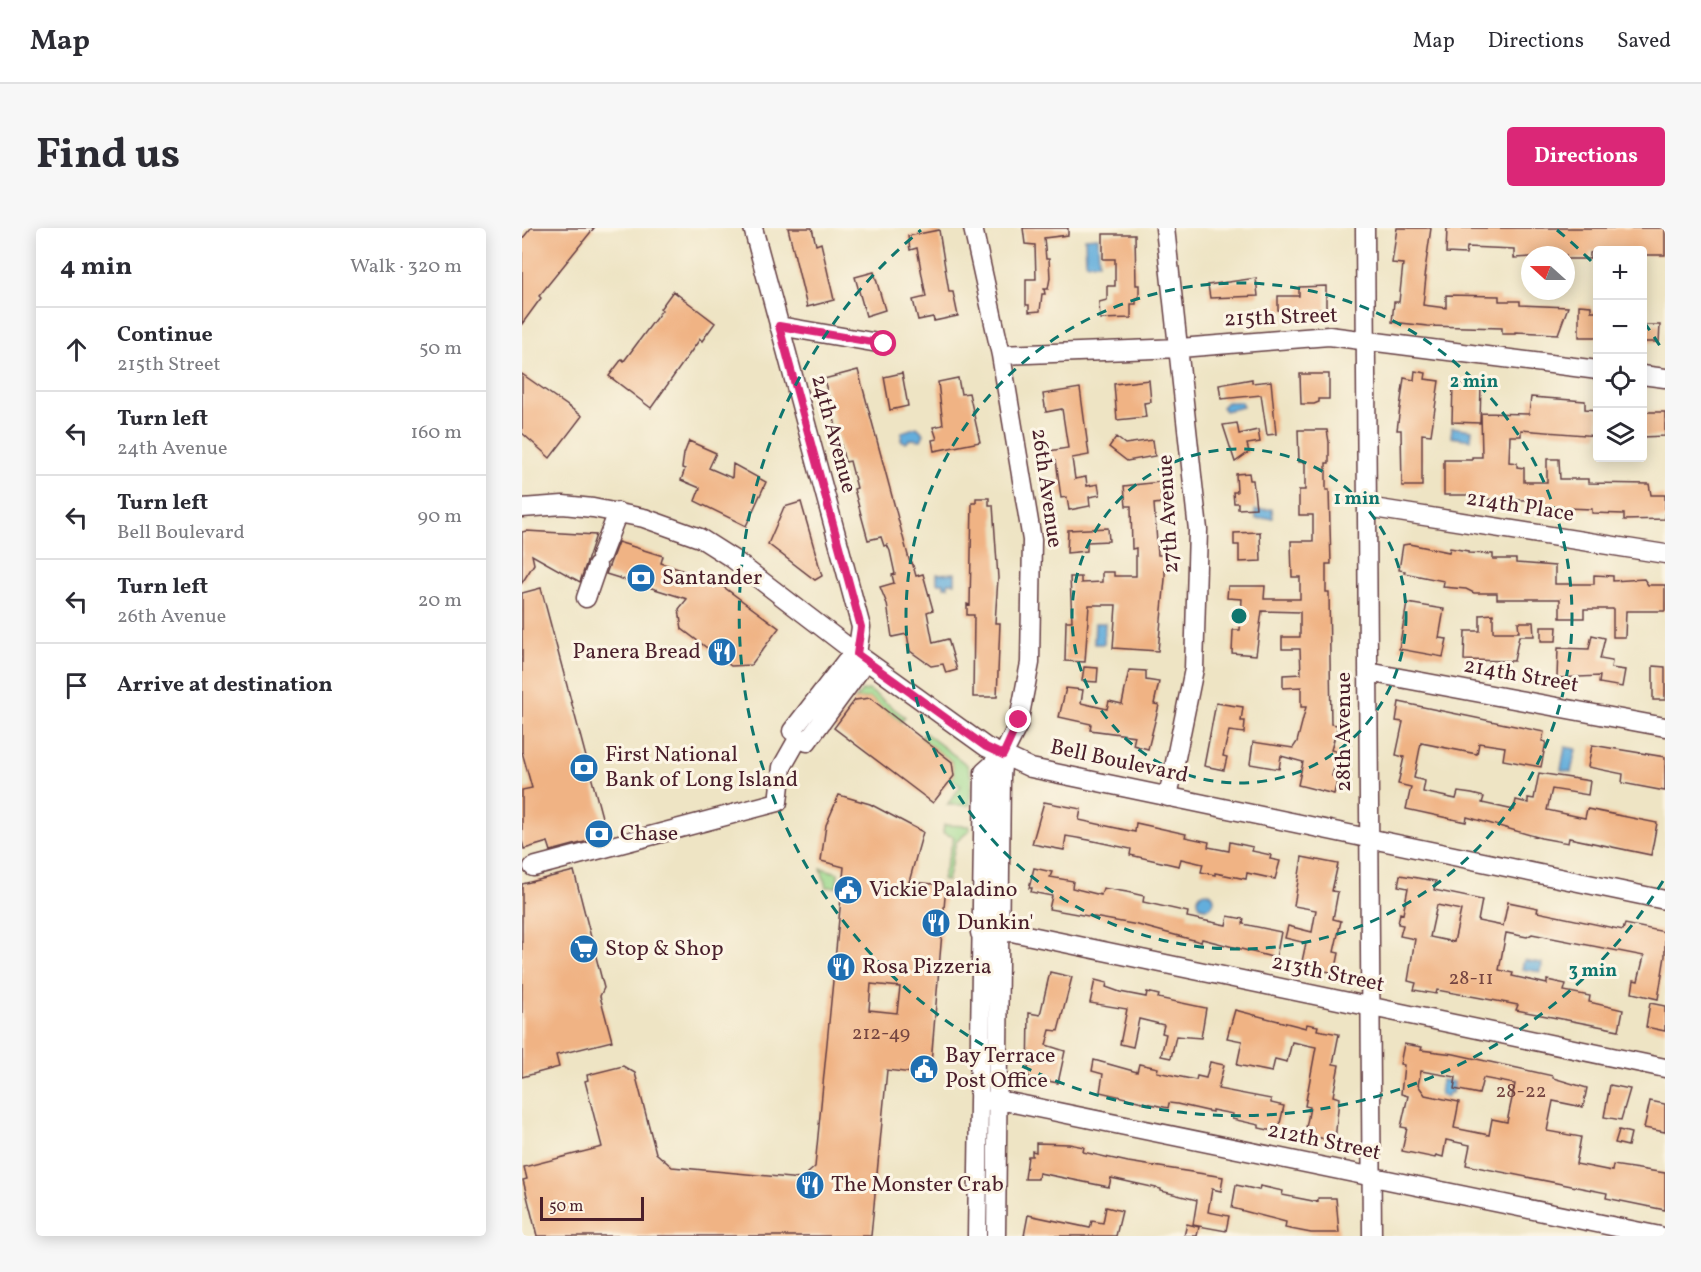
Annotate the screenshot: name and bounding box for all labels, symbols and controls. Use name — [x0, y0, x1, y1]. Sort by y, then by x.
text: Map — [30, 22, 90, 61]
text: Map — [1413, 27, 1455, 56]
text: Directions — [1488, 27, 1584, 56]
text: Saved — [1617, 27, 1671, 56]
text: Find us — [36, 127, 180, 186]
button: Directions — [1507, 127, 1665, 186]
north arrow — [1521, 246, 1575, 300]
map controls — [1593, 246, 1647, 462]
button: + — [1593, 246, 1647, 300]
text: 4 min — [60, 249, 132, 285]
text: Walk · 320 m — [350, 253, 462, 281]
button: − — [1593, 300, 1647, 354]
street label: 215th Street — [1224, 301, 1339, 335]
text: Continue — [117, 320, 213, 351]
route start — [870, 330, 896, 356]
icon: ahead — [60, 333, 93, 366]
text: 50 m — [419, 335, 462, 363]
text: 215th Street — [117, 351, 220, 379]
button: locate — [1593, 354, 1647, 408]
text: 2 min — [1450, 370, 1498, 395]
street label: 24th Avenue — [802, 371, 864, 497]
text: Turn left — [117, 404, 208, 435]
button: layers — [1593, 408, 1647, 462]
icon: left — [60, 417, 93, 450]
text: 160 m — [410, 419, 462, 447]
street label: 26th Avenue — [1022, 426, 1070, 550]
text: 24th Avenue — [117, 435, 227, 463]
street label: 27th Avenue — [1150, 454, 1188, 574]
street label: 214th Place — [1464, 483, 1576, 531]
text: 1 min — [1334, 487, 1380, 512]
text: Turn left — [117, 488, 208, 519]
icon: left — [60, 501, 93, 534]
text: 90 m — [418, 503, 462, 531]
text: Bell Boulevard — [117, 519, 245, 547]
bank icon: Santander — [625, 562, 657, 594]
place label: Santander — [662, 563, 762, 594]
text: Turn left — [117, 572, 208, 603]
icon: left — [60, 585, 93, 618]
text: 20 m — [418, 587, 462, 615]
text: 26th Avenue — [117, 603, 226, 631]
centre of rings — [1229, 606, 1249, 626]
restaurant icon: Panera Bread — [706, 636, 738, 668]
place label: Panera Bread — [572, 637, 701, 668]
street label: 214th Street — [1461, 651, 1581, 701]
icon: arrive — [60, 669, 93, 702]
text: Arrive at destination — [117, 670, 333, 701]
street label: 28th Avenue — [1329, 672, 1360, 792]
route end — [1005, 706, 1031, 732]
street label: Bell Boulevard — [1047, 732, 1191, 792]
place label: First National Bank of Long Island — [605, 740, 798, 796]
bank icon: First National Bank of Long Island — [568, 752, 600, 784]
bank icon: Chase — [583, 818, 615, 850]
place label: Chase — [620, 819, 678, 850]
public building icon: Vickie Paladino — [832, 874, 864, 906]
place label: Vickie Paladino — [869, 875, 1017, 906]
restaurant icon: Dunkin' — [920, 907, 952, 939]
place label: Dunkin' — [957, 908, 1034, 939]
supermarket icon: Stop & Shop — [568, 933, 600, 965]
place label: Stop & Shop — [605, 934, 724, 965]
street label: 213th Street — [1269, 947, 1388, 1001]
restaurant icon: Rosa Pizzeria — [825, 951, 857, 983]
place label: Rosa Pizzeria — [862, 952, 992, 983]
text: 3 min — [1569, 959, 1617, 984]
house number: 28-11 — [1449, 965, 1493, 993]
house number: 212-49 — [852, 1020, 910, 1048]
place label: Bay Terrace Post Office — [945, 1041, 1055, 1097]
public building icon: Bay Terrace Post Office — [908, 1053, 940, 1085]
house number: 28-22 — [1496, 1078, 1546, 1106]
street label: 212th Street — [1265, 1115, 1384, 1169]
restaurant icon: The Monster Crab — [794, 1169, 826, 1201]
place label: The Monster Crab — [831, 1170, 1004, 1201]
scale bar — [540, 1194, 644, 1222]
text: 50 m — [549, 1196, 583, 1218]

